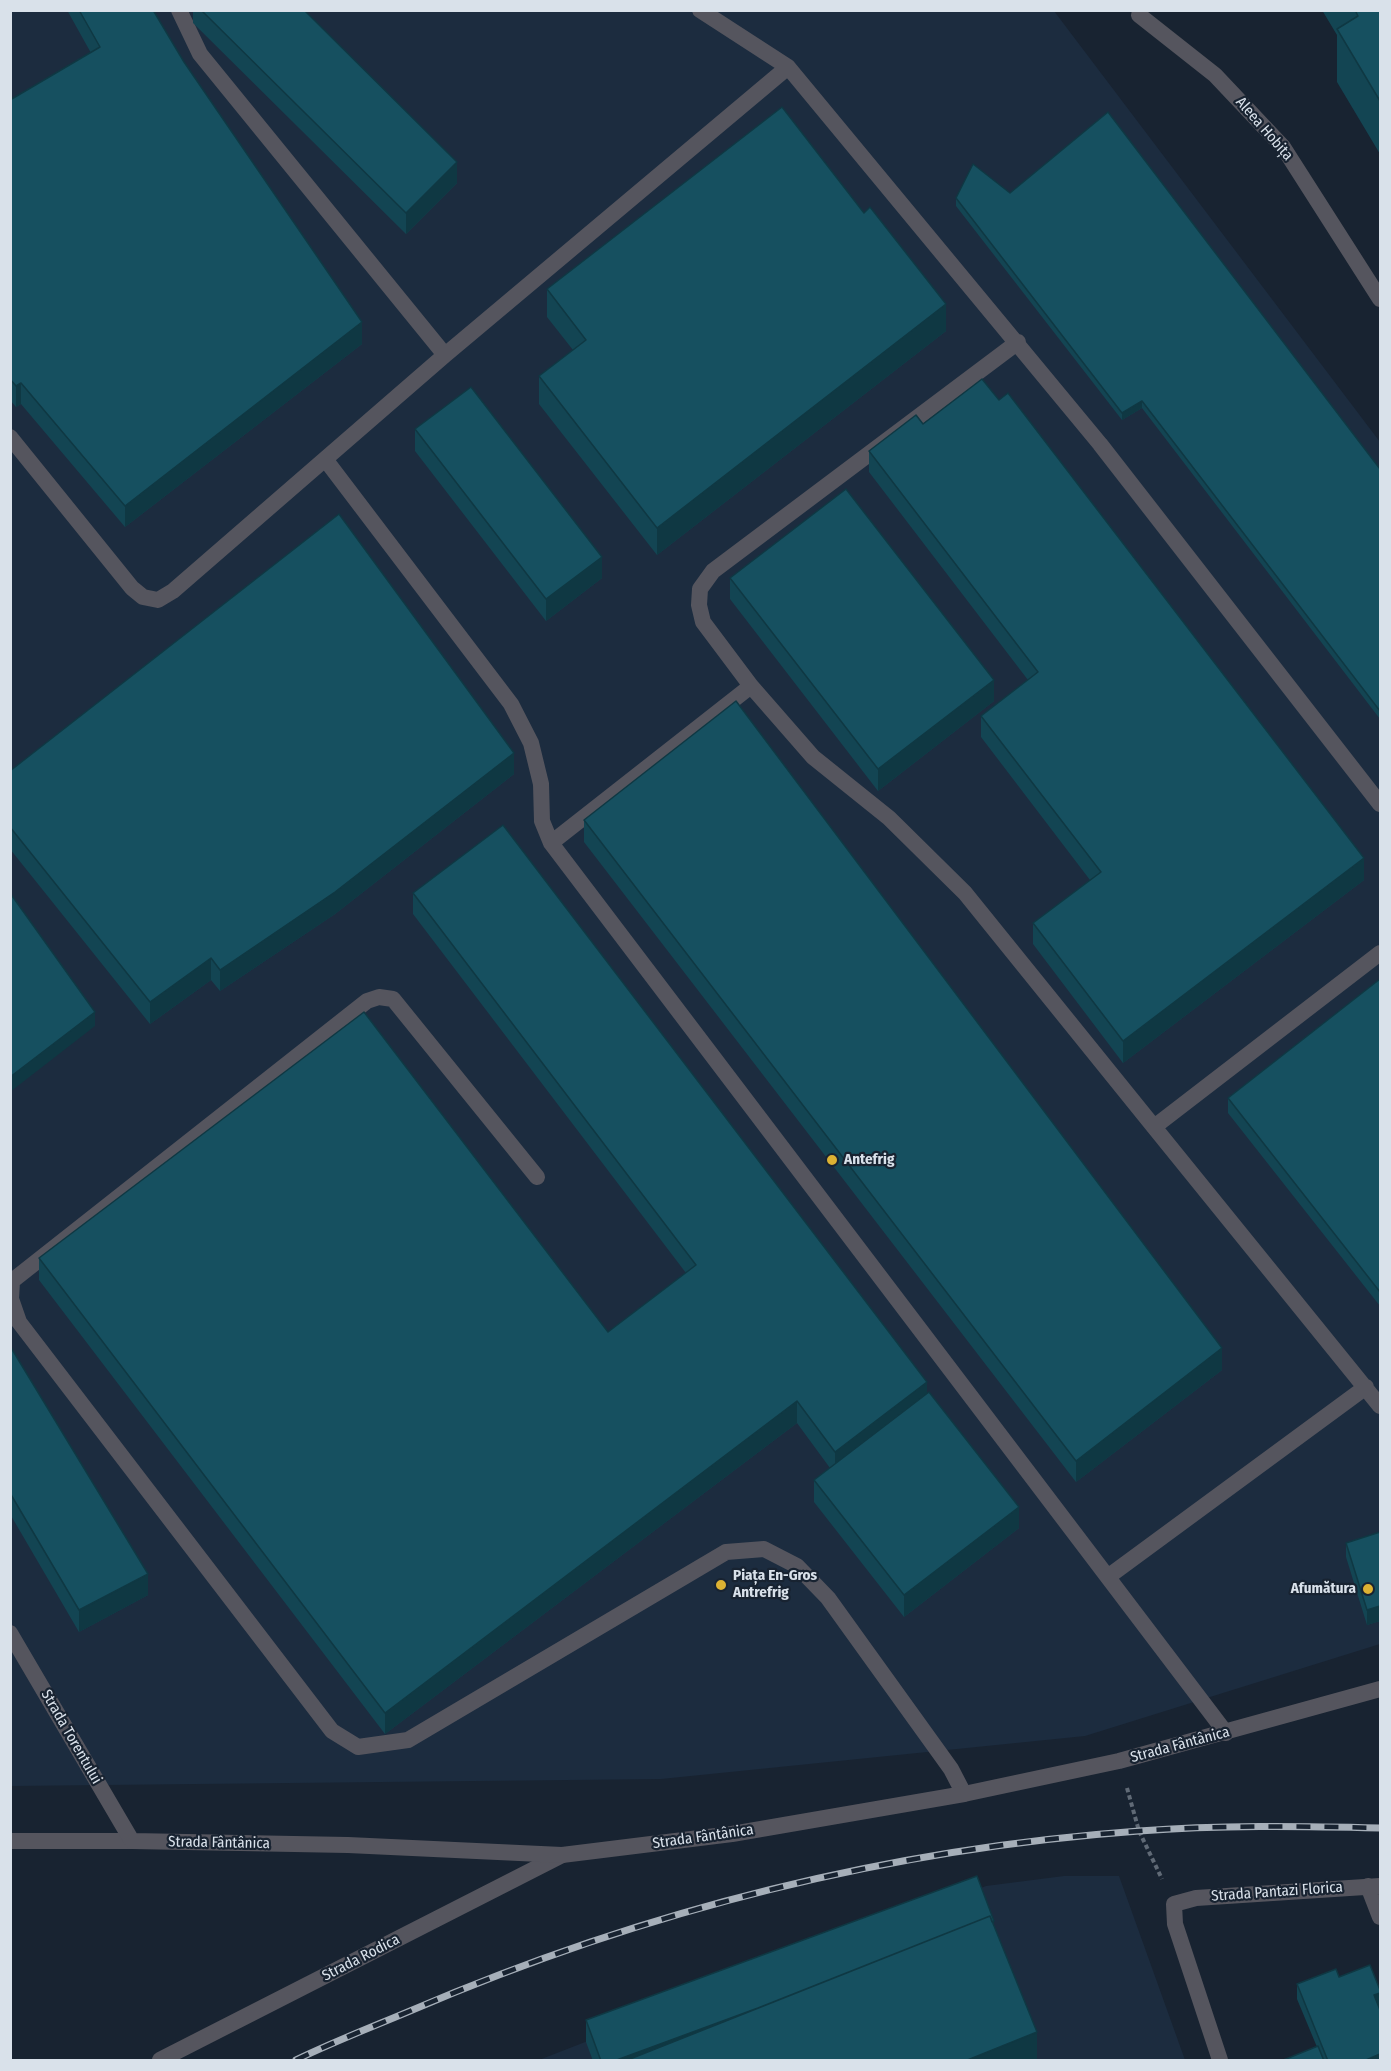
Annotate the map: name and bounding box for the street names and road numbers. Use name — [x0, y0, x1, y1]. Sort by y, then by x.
street label: Aleea Hobița — [1232, 94, 1296, 164]
street label: Strada Torentului — [37, 1687, 105, 1787]
street label: Strada Fântânica — [1129, 1723, 1231, 1767]
street label: Strada Fântânica — [651, 1821, 755, 1853]
street label: Strada Fântânica — [168, 1833, 270, 1853]
street label: Strada Pantazi Florica — [1211, 1878, 1343, 1906]
street label: Strada Rodica — [319, 1931, 403, 1985]

